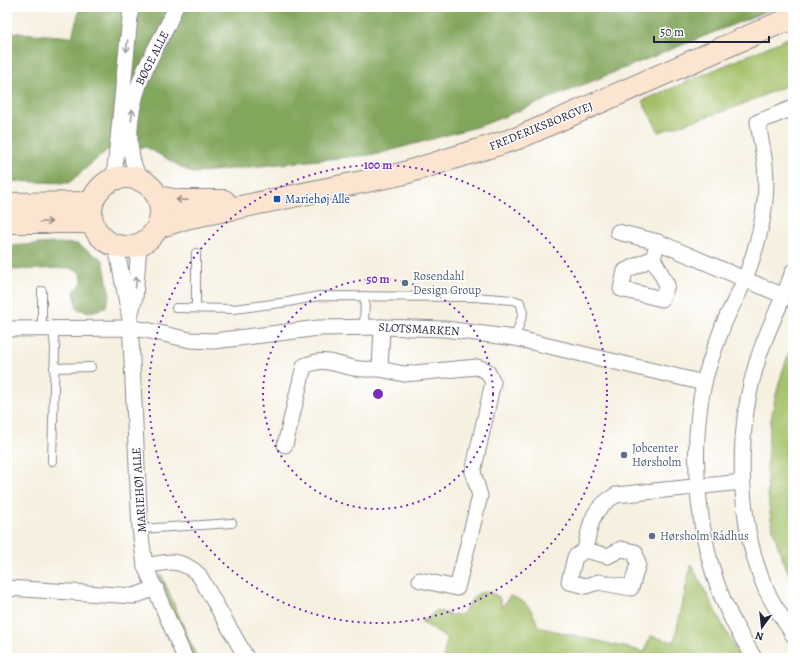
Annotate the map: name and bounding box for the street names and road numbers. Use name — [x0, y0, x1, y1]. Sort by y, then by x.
street label: BØGE ALLE — [132, 28, 172, 88]
street label: FREDERIKSBORGVEJ — [487, 98, 595, 154]
street label: SLOTSMARKEN — [378, 319, 460, 339]
street label: MARIEHØJ ALLE — [128, 447, 150, 533]

